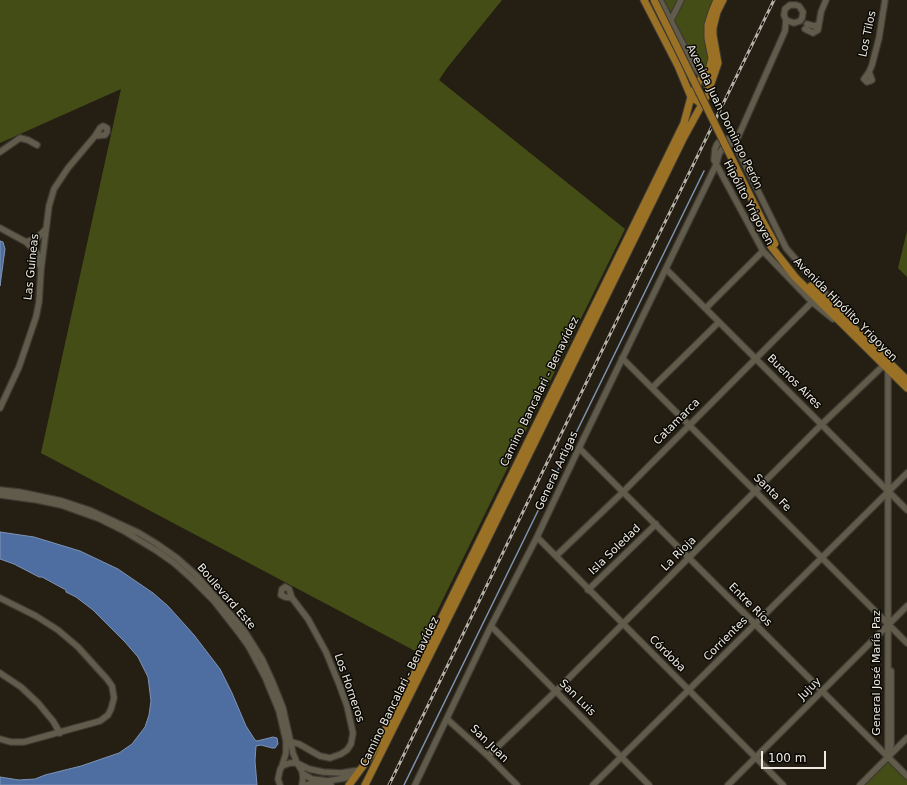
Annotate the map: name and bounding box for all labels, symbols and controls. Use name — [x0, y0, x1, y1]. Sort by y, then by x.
street label: Los Tilos — [857, 10, 879, 58]
street label: Avenida Juan Domingo Perón — [683, 43, 765, 191]
street label: Hipólito Yrigoyen — [720, 158, 776, 248]
street label: Las Guineas — [22, 233, 42, 301]
street label: Avenida Hipólito Yrigoyen — [790, 255, 900, 365]
street label: Camino Bancalari - Benavídez — [498, 315, 582, 469]
street label: Buenos Aires — [764, 352, 824, 412]
street label: Catamarca — [651, 396, 703, 448]
street label: General Artigas — [533, 429, 581, 513]
street label: Santa Fe — [750, 471, 794, 515]
street label: Isla Soledad — [586, 522, 644, 578]
street label: La Rioja — [659, 534, 699, 574]
street label: Boulevard Este — [194, 561, 258, 633]
street label: Entre Ríos — [726, 581, 774, 629]
street label: General José María Paz — [870, 610, 884, 736]
street label: Corrientes — [701, 614, 751, 664]
street label: Camino Bancalari - Benavídez — [358, 615, 442, 769]
street label: Córdoba — [646, 633, 688, 675]
street label: Los Horneros — [331, 652, 367, 724]
street label: Jujuy — [796, 675, 824, 703]
street label: San Luis — [556, 677, 598, 719]
street label: San Juan — [467, 723, 511, 765]
scale bar — [763, 743, 828, 769]
text: 100 m — [768, 751, 806, 765]

